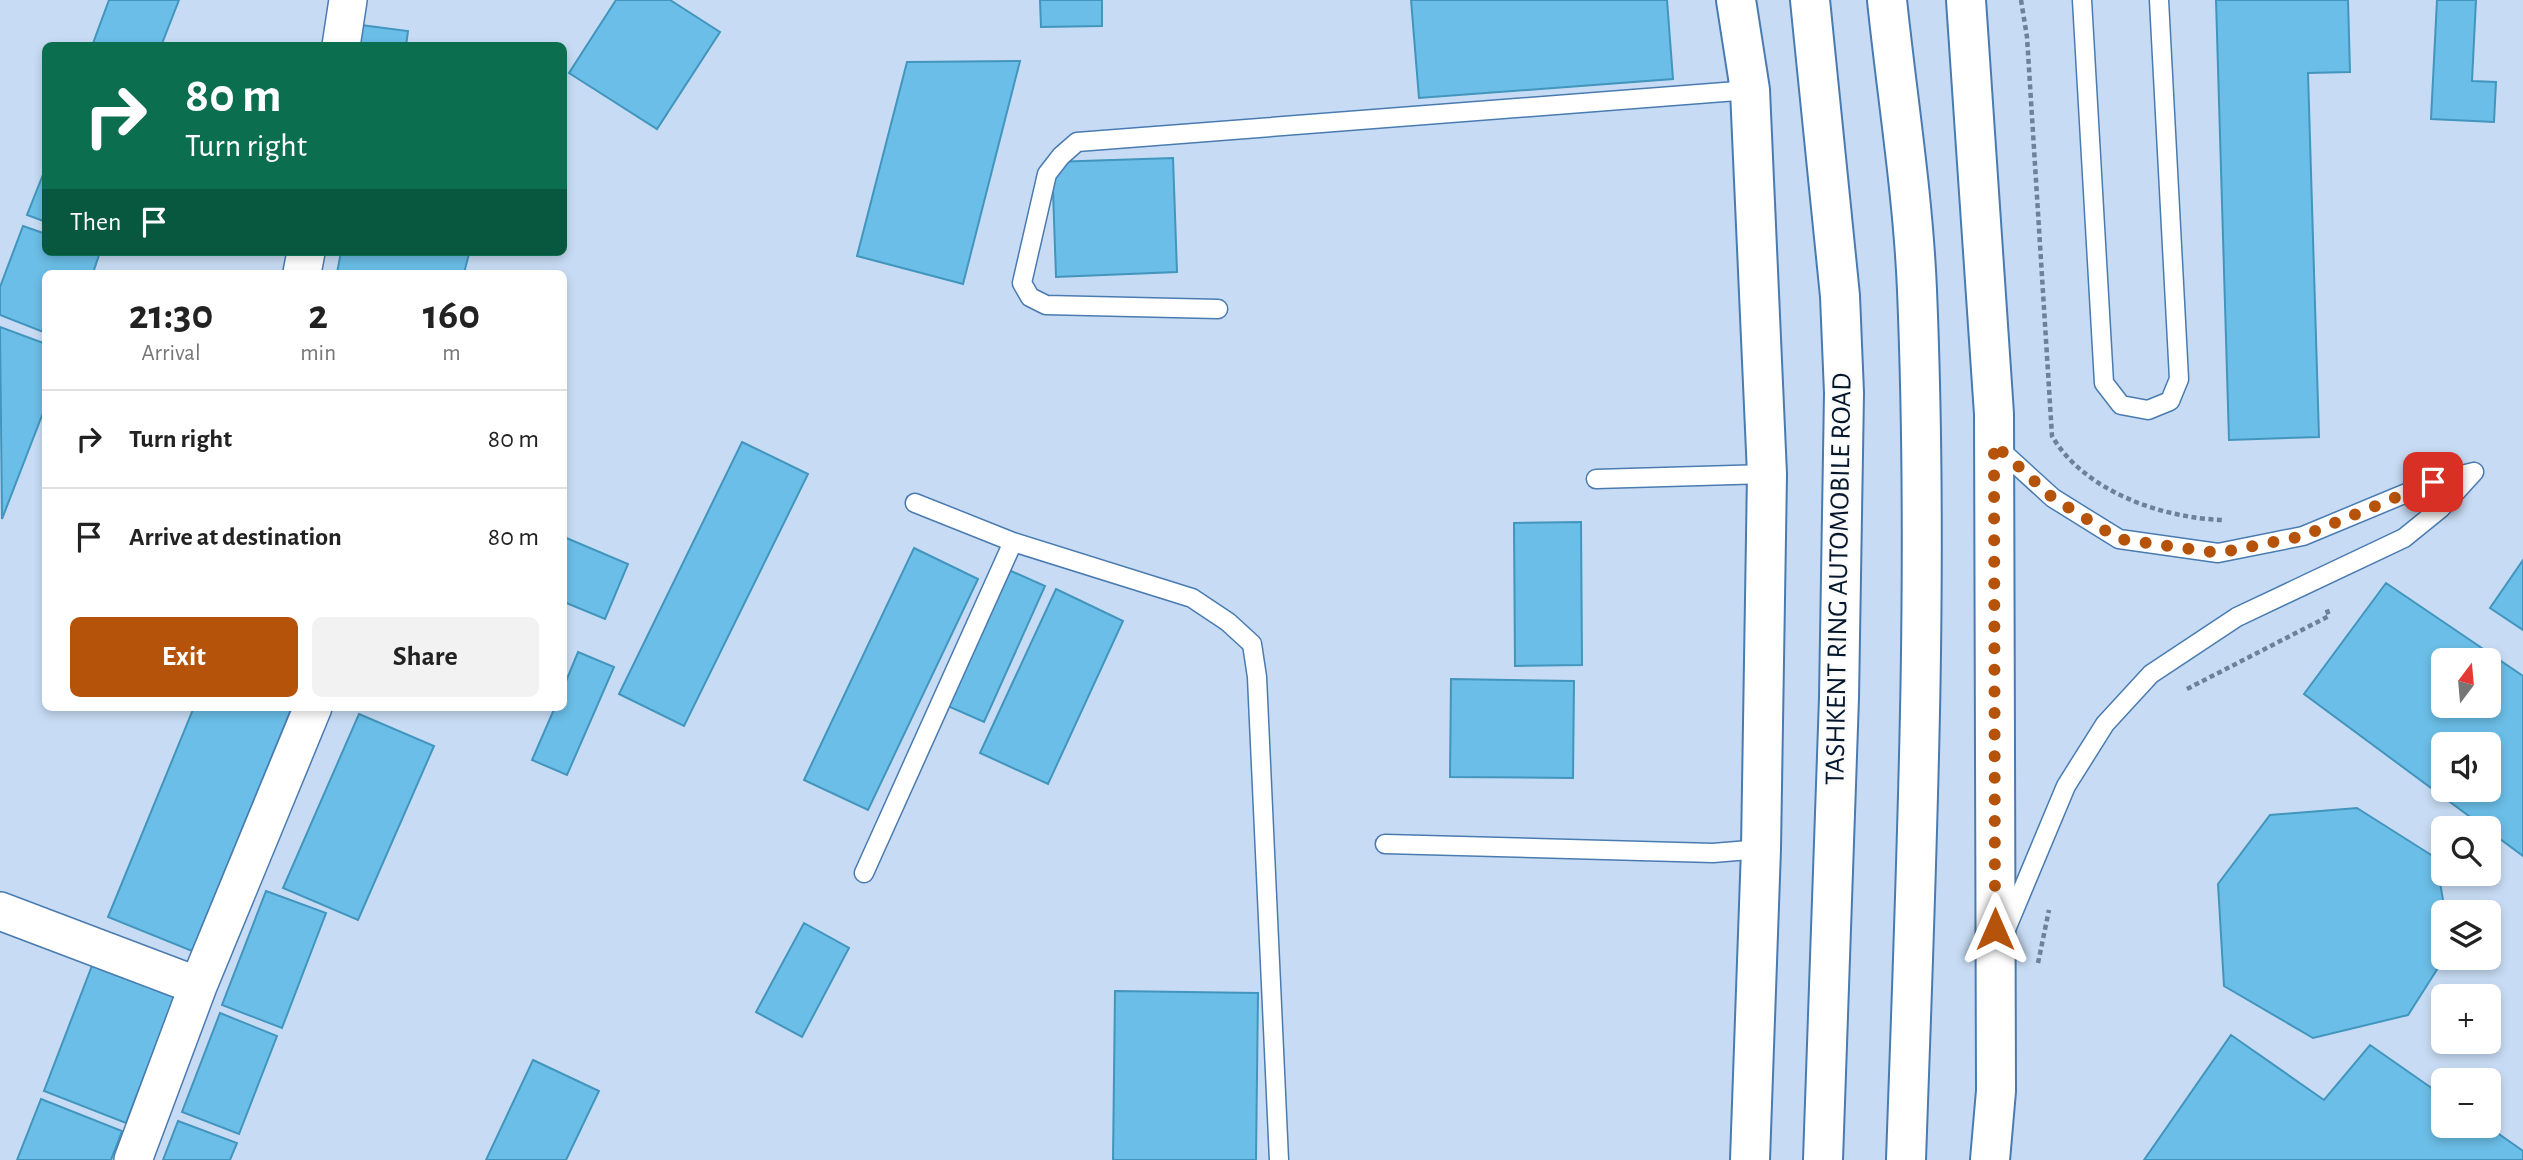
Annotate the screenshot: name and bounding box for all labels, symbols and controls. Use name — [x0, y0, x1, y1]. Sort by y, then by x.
icon: right — [70, 70, 161, 161]
text: 80 m — [185, 72, 282, 121]
text: Turn right — [185, 130, 307, 162]
icon: arrive — [135, 203, 173, 241]
text: Then — [70, 209, 121, 235]
text: 21:30 — [129, 294, 213, 336]
text: 2 — [308, 294, 328, 336]
text: 160 — [423, 294, 480, 336]
text: Arrival — [142, 342, 201, 365]
text: min — [300, 342, 336, 365]
text: m — [442, 342, 461, 365]
street label: TASHKENT RING AUTOMOBILE ROAD — [1821, 373, 1857, 785]
icon: right — [70, 420, 108, 458]
text: Turn right — [129, 426, 232, 452]
text: 80 m — [488, 426, 539, 452]
pin — [2403, 452, 2463, 512]
icon: arrive — [2414, 463, 2452, 501]
icon: arrive — [70, 518, 108, 556]
text: Arrive at destination — [129, 524, 342, 550]
text: 80 m — [488, 524, 539, 550]
button: Exit — [70, 617, 298, 697]
button: Share — [312, 617, 539, 697]
north arrow — [2431, 648, 2501, 718]
map controls — [2431, 648, 2501, 1138]
button: sound — [2431, 732, 2501, 802]
button: search — [2431, 816, 2501, 886]
position arrow — [1958, 892, 2032, 966]
button: layers — [2431, 900, 2501, 970]
button: + — [2431, 984, 2501, 1054]
button: − — [2431, 1068, 2501, 1138]

